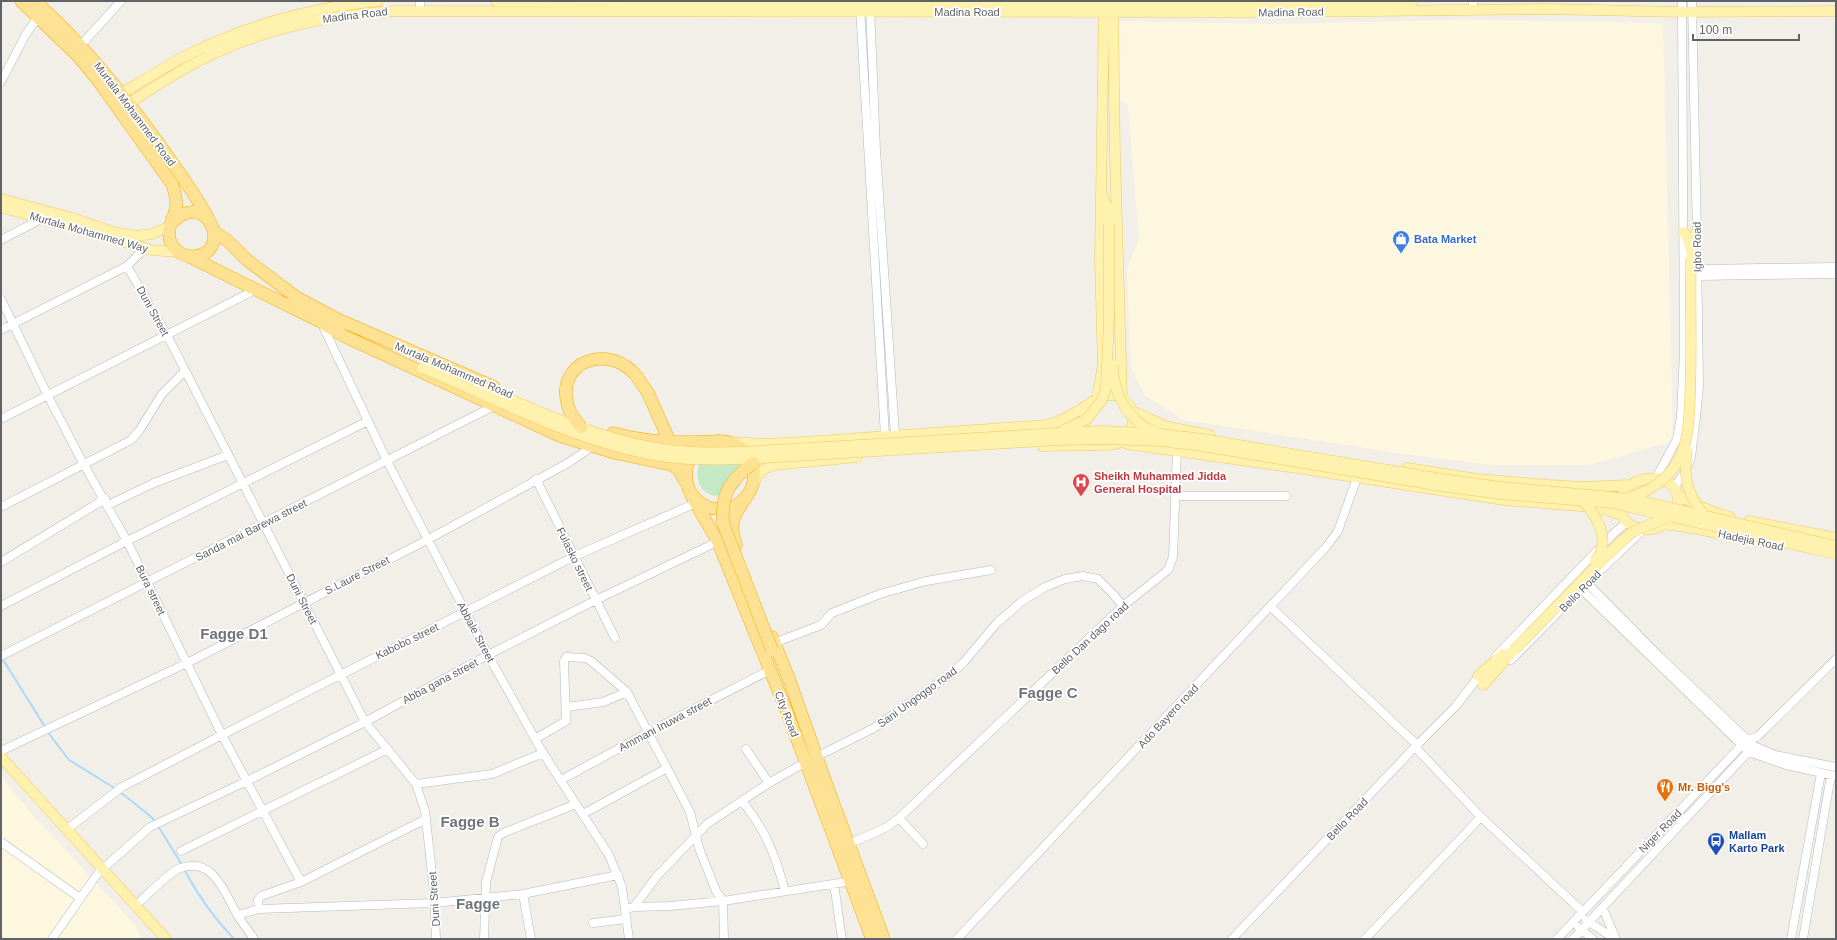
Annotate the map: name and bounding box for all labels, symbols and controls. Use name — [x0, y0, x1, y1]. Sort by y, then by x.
street label: Madina Road — [322, 5, 388, 25]
street label: Madina Road — [1258, 5, 1324, 19]
street label: Madina Road — [934, 6, 1000, 18]
scale bar — [1693, 16, 1799, 42]
text: 100 m — [1699, 23, 1732, 37]
street label: Murtala Mohammed Road — [92, 60, 178, 168]
street label: Murtala Mohammed Way — [28, 209, 150, 255]
street label: Igbo Road — [1691, 222, 1703, 272]
shop icon: Bata Market — [1391, 229, 1411, 254]
place label: Bata Market — [1414, 233, 1477, 245]
street label: Duni Street — [134, 284, 172, 338]
street label: Murtala Mohammed Road — [393, 340, 515, 400]
place label: Sheikh Muhammed Jidda General Hospital — [1094, 470, 1227, 495]
hospital icon: Sheikh Muhammed Jidda General Hospital — [1071, 472, 1091, 497]
street label: Sanda mai Barewa street — [193, 497, 309, 563]
street label: Fulasko street — [554, 525, 596, 593]
street label: Hadejia Road — [1717, 527, 1785, 553]
street label: S.Laure Street — [323, 554, 391, 596]
street label: Bura street — [134, 563, 168, 617]
street label: Bello Road — [1557, 568, 1603, 614]
street label: Duni Street — [284, 572, 320, 626]
street label: Bello Dan dago road — [1049, 599, 1131, 677]
street label: Abbale Street — [455, 600, 497, 664]
street label: Kabobo street — [374, 621, 440, 661]
district label: Fagge D1 — [200, 625, 268, 642]
street label: Abba gana street — [400, 656, 480, 706]
street label: Sani Ungoggo road — [875, 664, 959, 730]
street label: Ado Bayero road — [1135, 682, 1201, 750]
district label: Fagge C — [1018, 684, 1078, 701]
street label: City Road — [773, 689, 801, 739]
street label: Ammani Inuwa street — [617, 694, 713, 754]
restaurant icon: Mr. Bigg's — [1655, 777, 1675, 802]
place label: Mr. Bigg's — [1678, 781, 1730, 793]
street label: Bello Road — [1324, 795, 1370, 843]
street label: Niger Road — [1636, 807, 1684, 855]
district label: Fagge B — [440, 813, 500, 830]
place label: Mallam Karto Park — [1729, 829, 1786, 854]
bus stop icon: Mallam Karto Park — [1706, 831, 1726, 856]
street label: Duni Street — [426, 871, 442, 927]
district label: Fagge — [456, 895, 500, 912]

